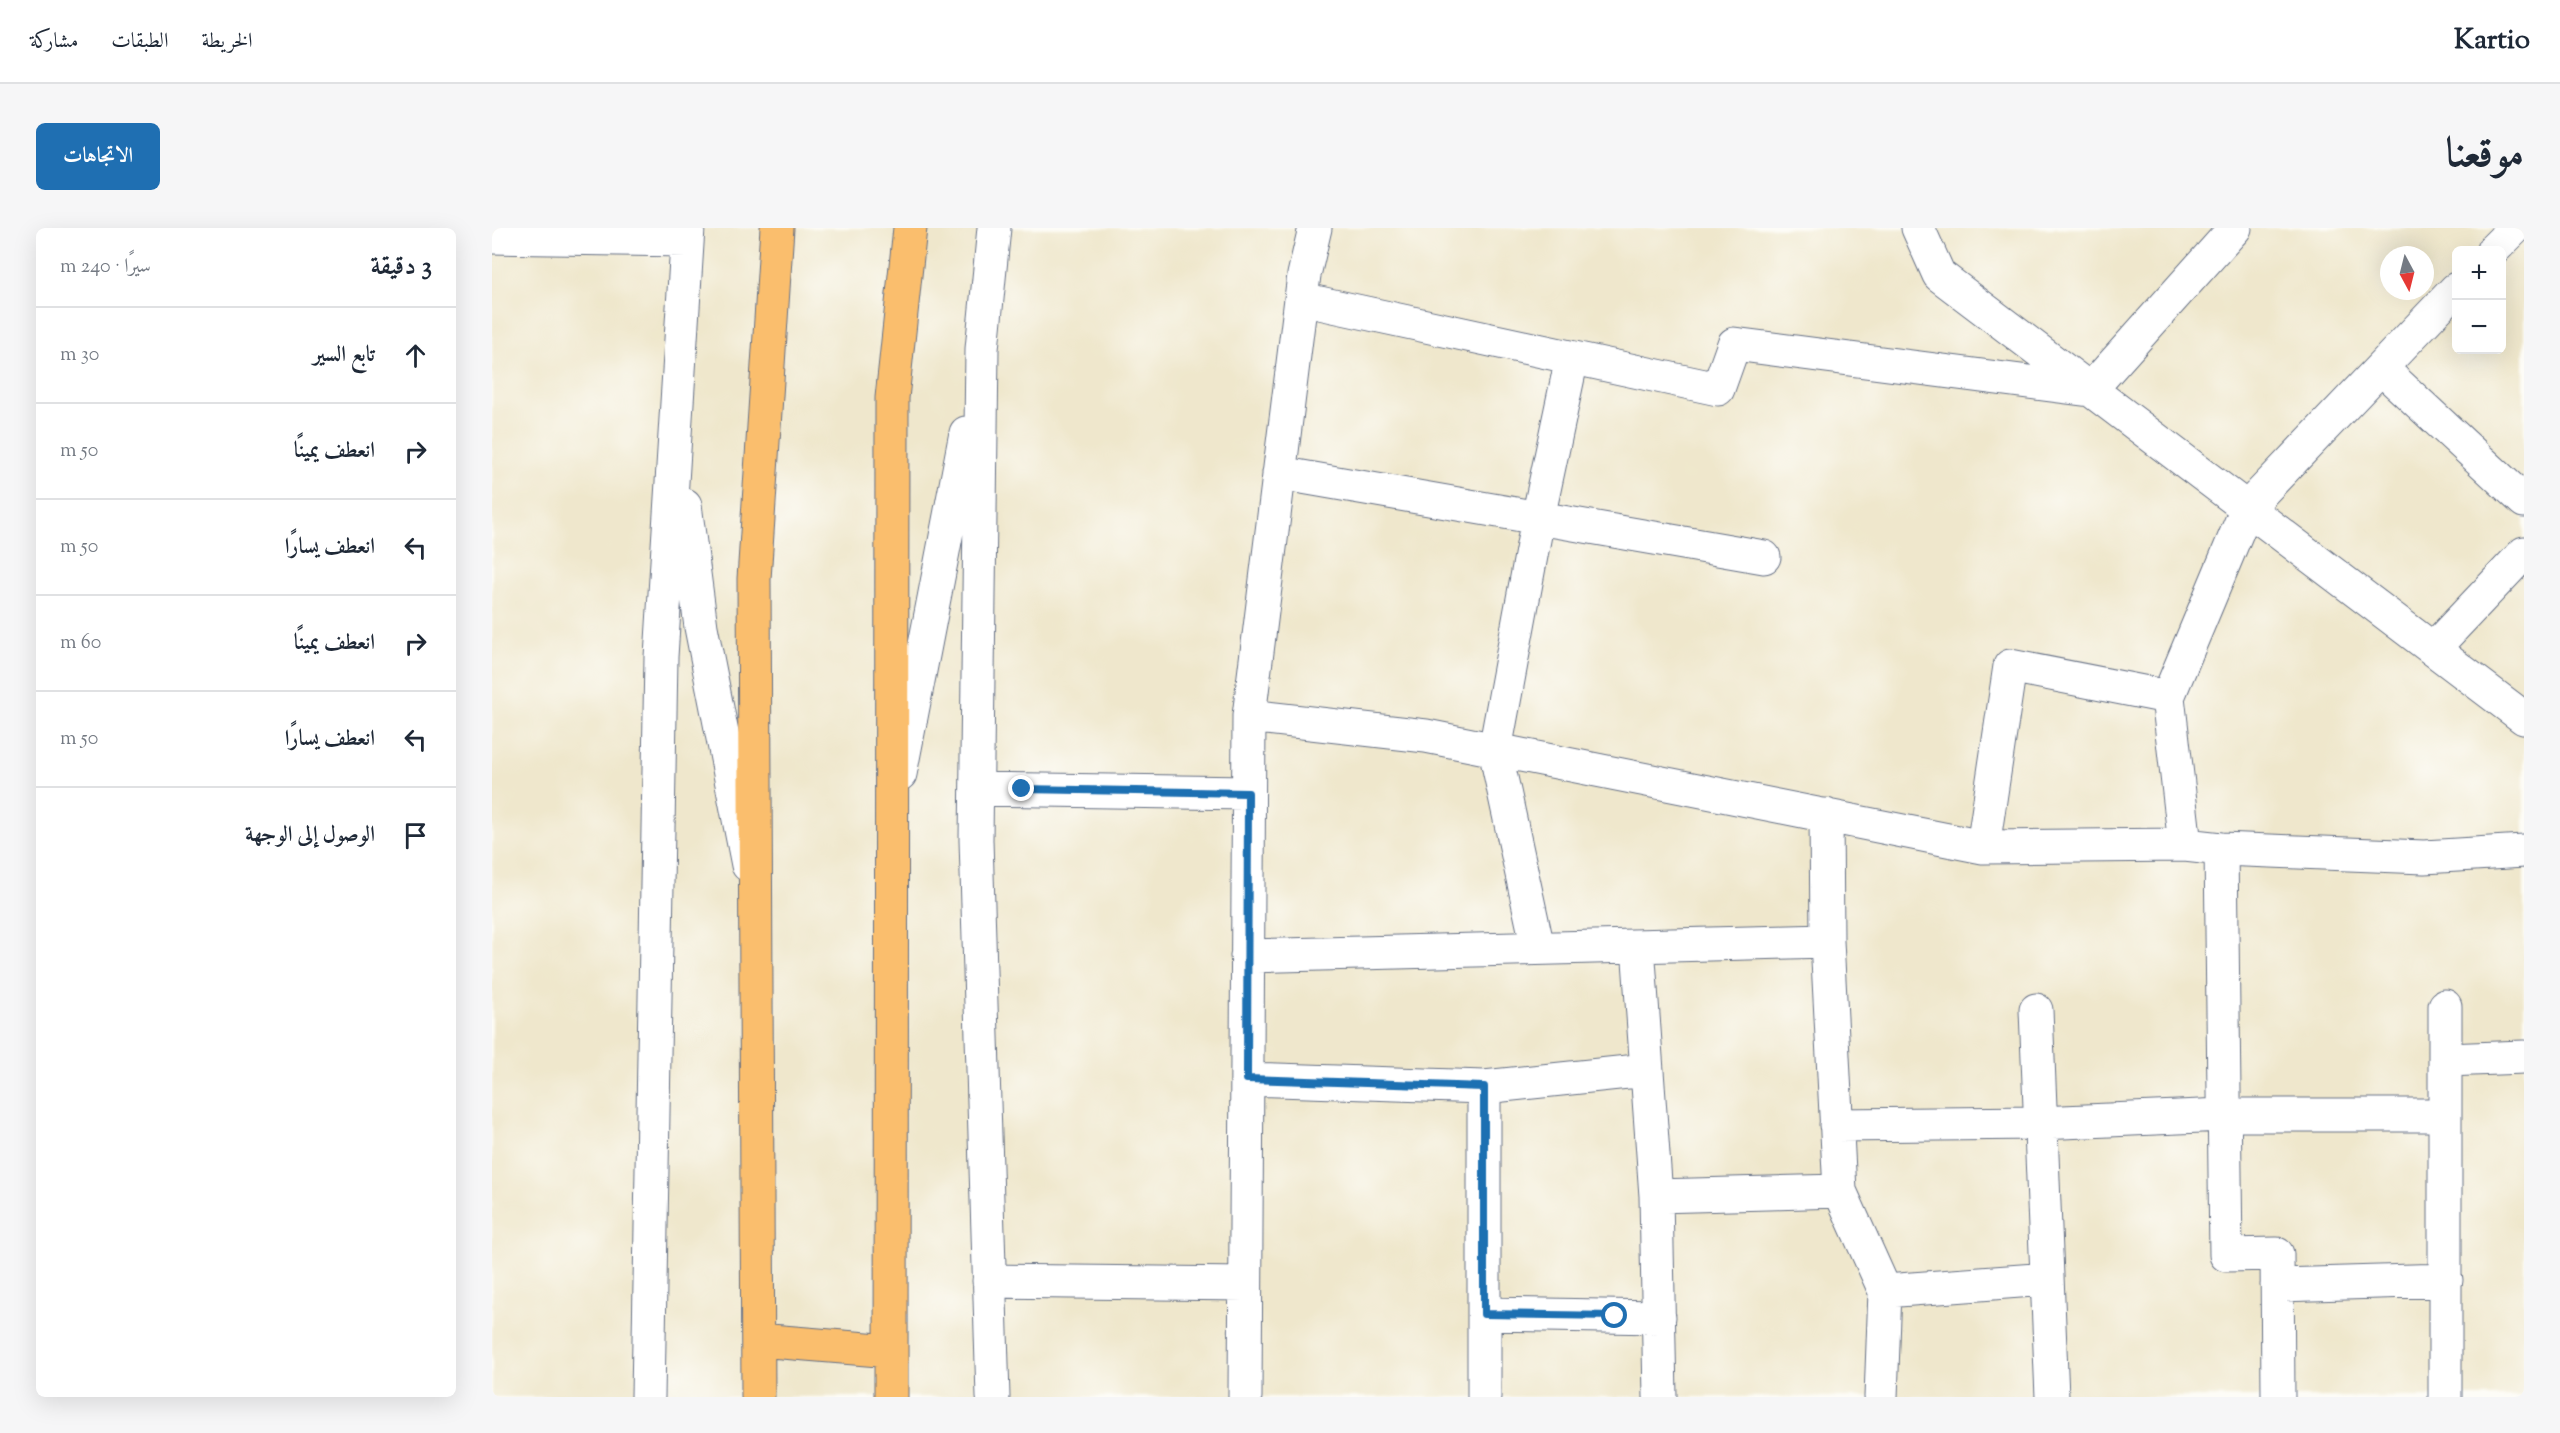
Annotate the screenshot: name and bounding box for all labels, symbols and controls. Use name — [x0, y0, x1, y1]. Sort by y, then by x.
text: Kartio — [2454, 21, 2530, 61]
text: مشاركة — [30, 27, 78, 57]
text: الطبقات — [111, 27, 168, 57]
text: الخريطة — [201, 27, 253, 57]
button: الاتجاهات — [36, 123, 160, 190]
text: موقعنا — [2446, 126, 2524, 186]
north arrow — [2380, 246, 2434, 300]
map controls — [2452, 246, 2506, 354]
button: + — [2452, 246, 2506, 300]
text: 3 دقيقة — [371, 249, 432, 286]
text: سيرًا · 240 m — [60, 253, 151, 282]
button: − — [2452, 300, 2506, 354]
icon: ahead — [399, 339, 432, 372]
text: تابع السير — [313, 340, 375, 372]
text: 30 m — [60, 341, 99, 370]
icon: right — [399, 435, 432, 468]
text: انعطف يمينًا — [294, 436, 375, 468]
text: 50 m — [60, 437, 98, 466]
icon: left — [399, 531, 432, 564]
text: انعطف يسارًا — [285, 532, 375, 564]
text: 50 m — [60, 533, 98, 562]
icon: right — [399, 627, 432, 660]
text: انعطف يمينًا — [294, 628, 375, 660]
text: 60 m — [60, 629, 101, 658]
icon: left — [399, 723, 432, 756]
text: انعطف يسارًا — [285, 724, 375, 756]
text: 50 m — [60, 725, 98, 754]
route end — [1008, 775, 1034, 801]
icon: arrive — [399, 819, 432, 852]
text: الوصول إلى الوجهة — [245, 820, 375, 852]
route start — [1601, 1302, 1627, 1328]

